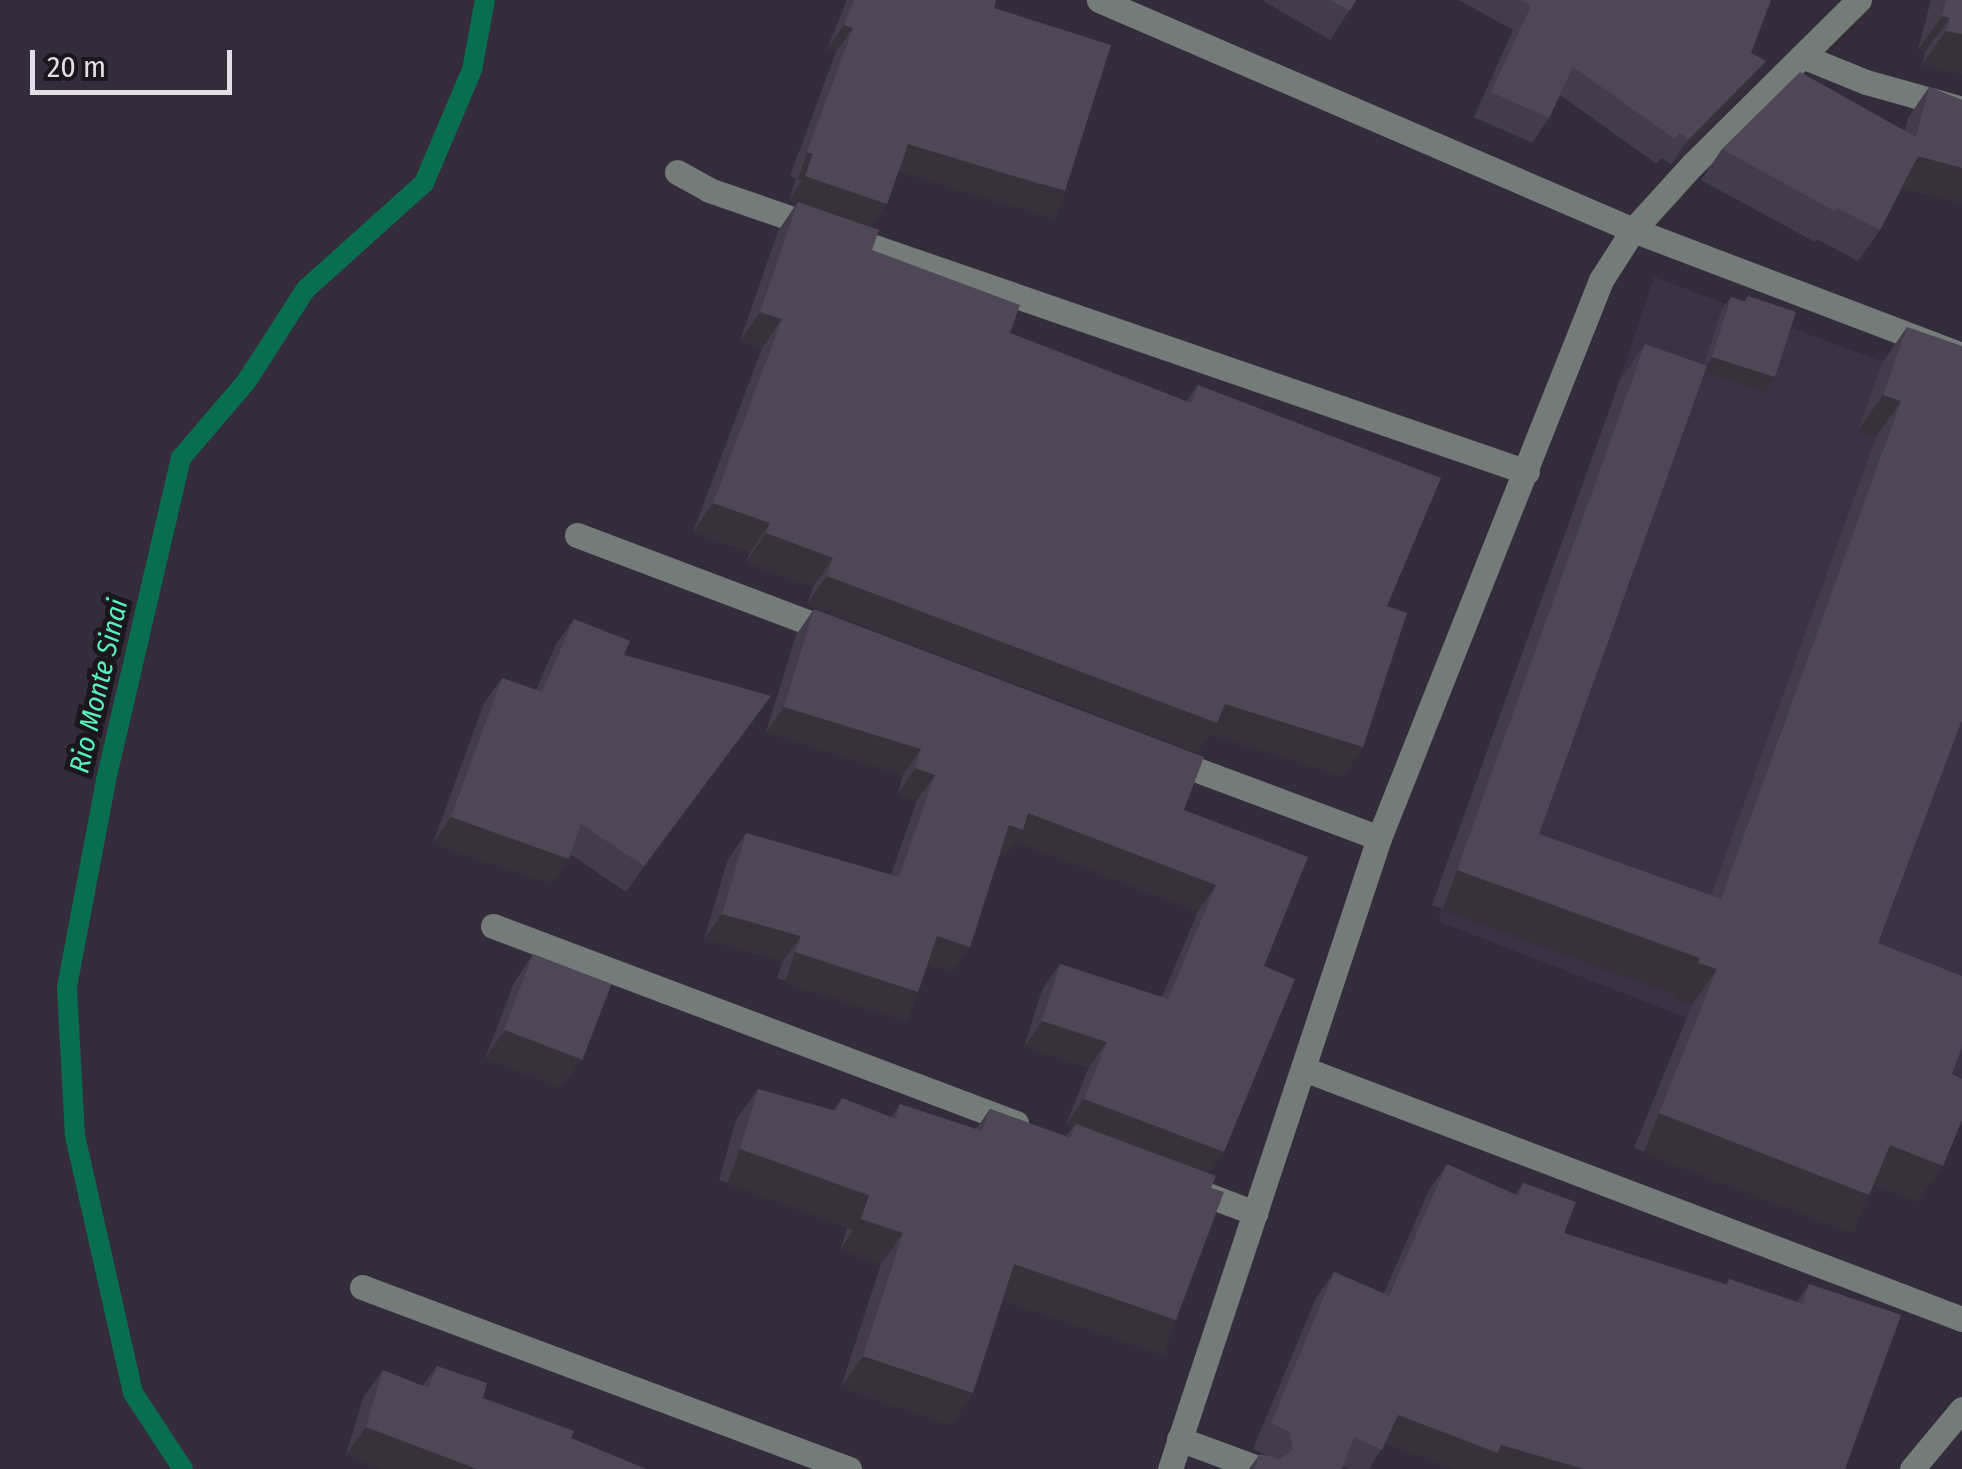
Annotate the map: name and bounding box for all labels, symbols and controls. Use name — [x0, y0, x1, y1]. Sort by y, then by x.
scale bar — [35, 30, 238, 92]
text: 20 m — [47, 49, 106, 85]
water label: Rio Monte Sinai — [63, 596, 135, 776]

